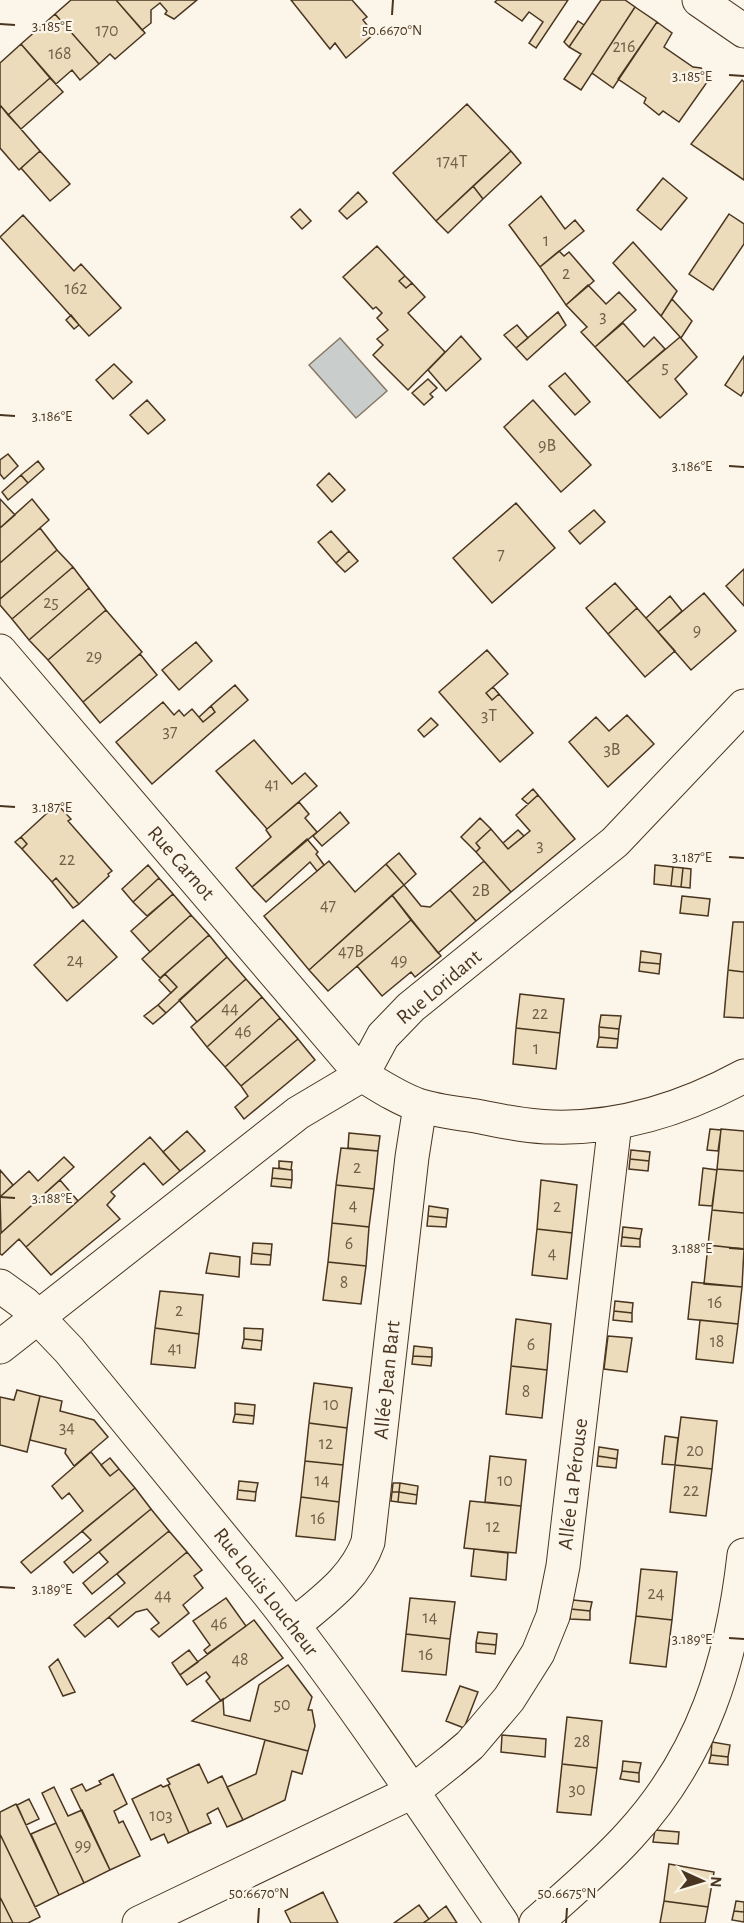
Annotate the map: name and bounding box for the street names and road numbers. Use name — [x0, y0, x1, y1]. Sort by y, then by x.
street label: Rue Carnot — [144, 822, 219, 904]
street label: Rue Loridant — [393, 946, 486, 1028]
street label: Allée Jean Bart — [370, 1319, 404, 1440]
street label: Allée La Pérouse — [555, 1417, 591, 1551]
street label: Rue Louis Loucheur — [210, 1524, 323, 1660]

